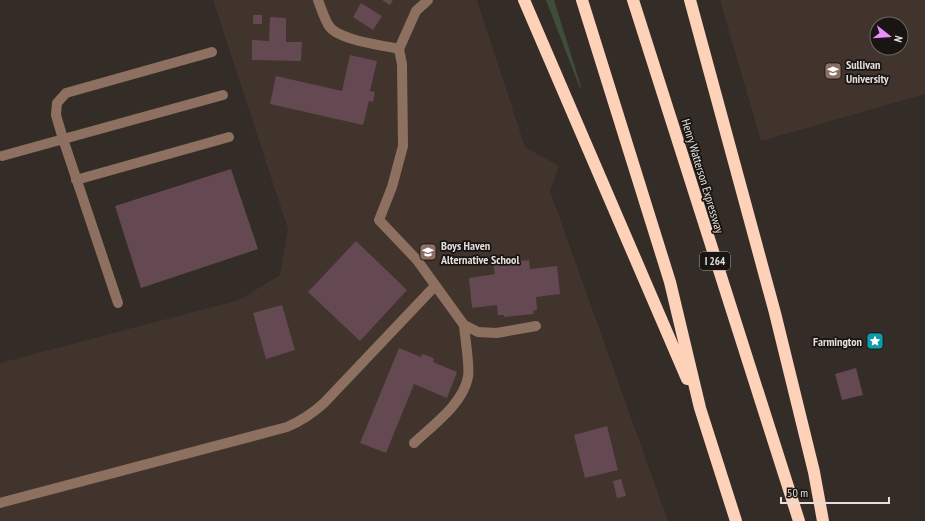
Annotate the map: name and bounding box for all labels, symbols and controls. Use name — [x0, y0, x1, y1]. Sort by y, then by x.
north arrow — [869, 16, 909, 56]
text: N — [891, 34, 906, 44]
place label: Sullivan University — [846, 57, 889, 86]
school or university icon: Sullivan University — [823, 61, 843, 81]
street label: Henry Watterson Expressway — [678, 117, 728, 235]
place label: Boys Haven Alternative School — [440, 238, 519, 267]
school or university icon: Boys Haven Alternative School — [418, 242, 438, 262]
road number: I 264 — [700, 252, 730, 270]
place icon: Farmington — [865, 331, 885, 351]
place label: Farmington — [813, 334, 862, 349]
scale bar — [781, 479, 889, 505]
text: 50 m — [787, 485, 808, 500]

